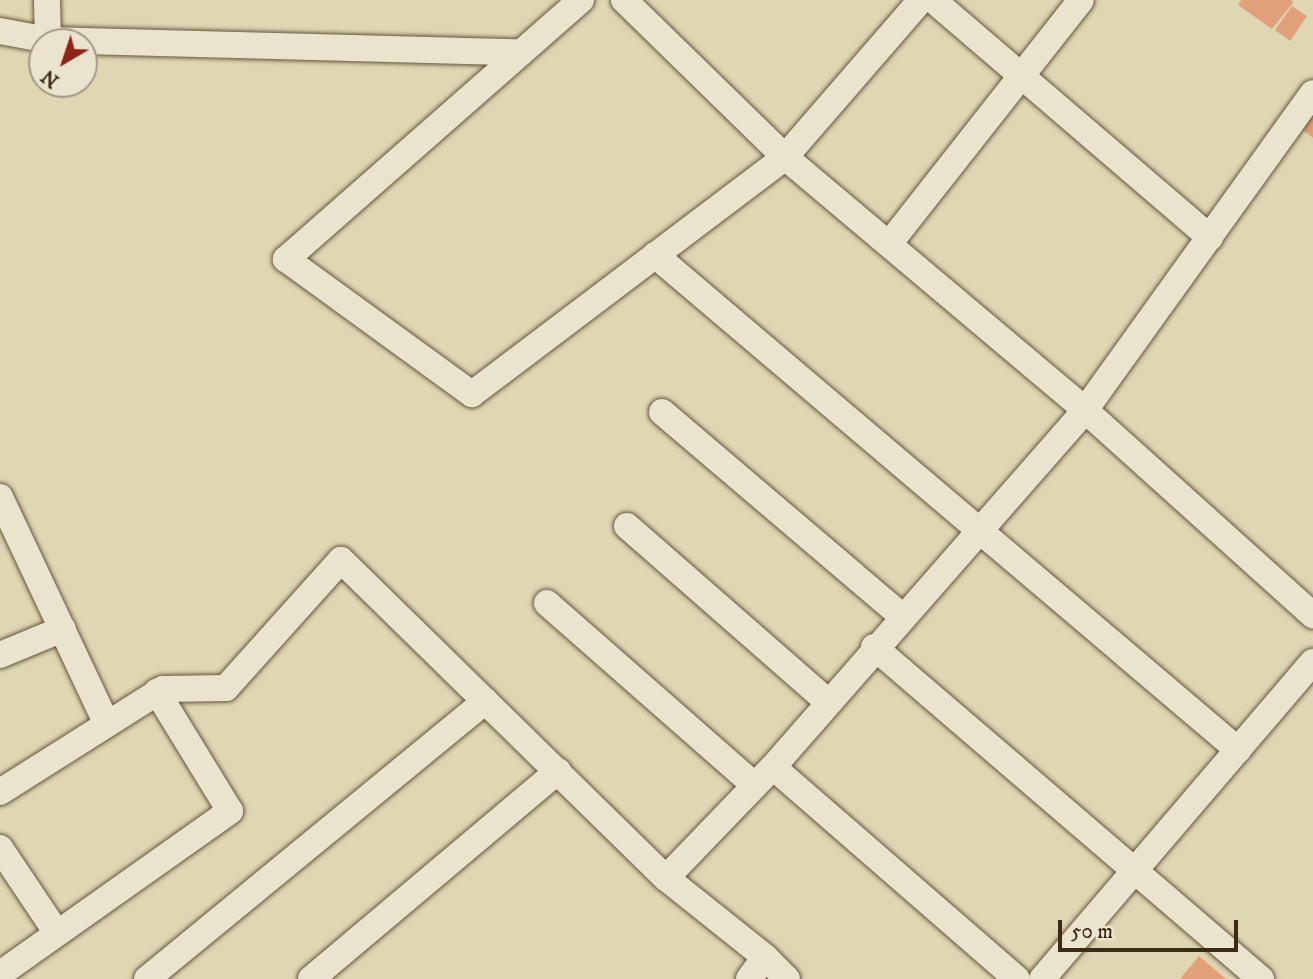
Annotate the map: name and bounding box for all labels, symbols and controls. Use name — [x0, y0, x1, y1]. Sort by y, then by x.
north arrow — [28, 28, 98, 98]
text: N — [37, 64, 64, 92]
scale bar — [1061, 906, 1241, 950]
text: 50 m — [1071, 919, 1113, 945]

